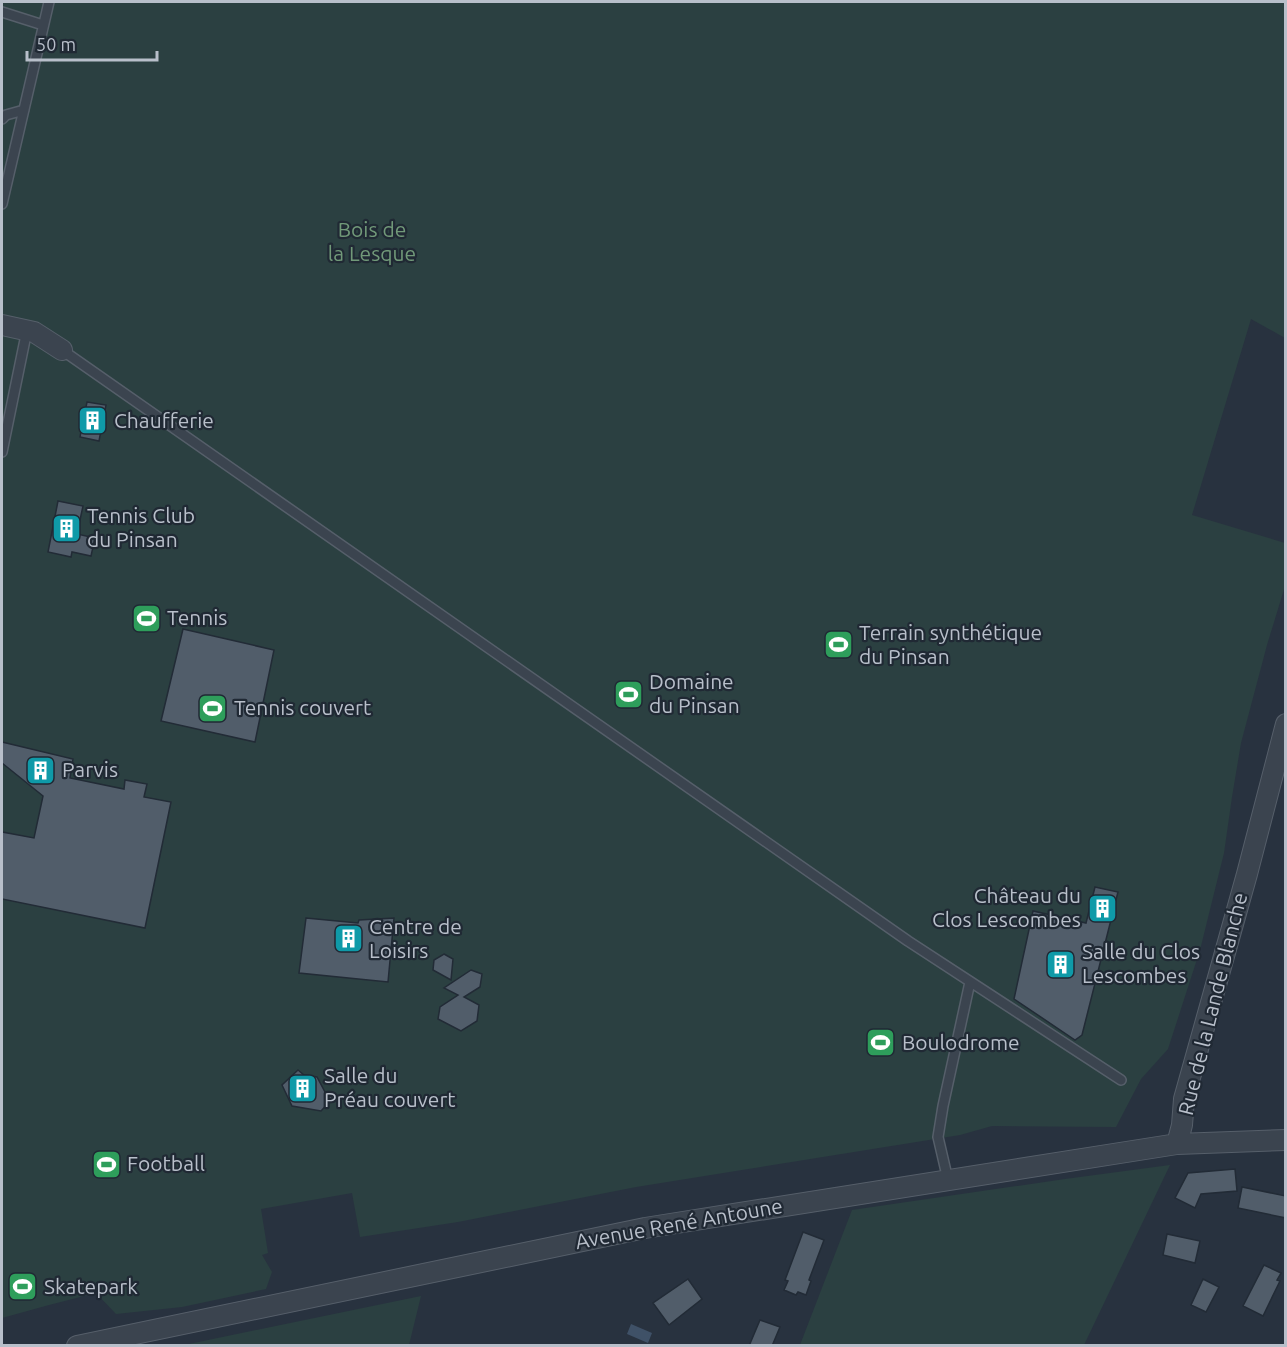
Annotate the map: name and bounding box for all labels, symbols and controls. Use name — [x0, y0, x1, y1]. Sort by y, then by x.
scale bar — [27, 24, 158, 62]
text: 50 m — [36, 34, 76, 54]
park label: Bois de la Lesque — [328, 217, 416, 265]
building icon: Chaufferie — [77, 405, 109, 437]
place label: Chaufferie — [114, 408, 214, 432]
place label: Tennis Club du Pinsan — [87, 503, 195, 551]
building icon: Tennis Club du Pinsan — [50, 512, 82, 544]
sports icon: Tennis — [130, 602, 162, 634]
place label: Tennis — [167, 605, 227, 629]
place label: Terrain synthétique du Pinsan — [859, 620, 1042, 668]
sports icon: Terrain synthétique du Pinsan — [822, 629, 854, 661]
place label: Domaine du Pinsan — [649, 669, 740, 717]
sports icon: Domaine du Pinsan — [612, 678, 644, 710]
sports icon: Tennis couvert — [197, 692, 229, 724]
place label: Tennis couvert — [234, 695, 371, 719]
building icon: Parvis — [25, 754, 57, 786]
place label: Parvis — [62, 757, 118, 781]
place label: Château du Clos Lescombes — [932, 883, 1081, 931]
street label: Rue de la Lande Blanche — [1173, 890, 1251, 1118]
building icon: Château du Clos Lescombes — [1086, 892, 1118, 924]
place label: Centre de Loisirs — [369, 914, 462, 962]
building icon: Centre de Loisirs — [332, 923, 364, 955]
place label: Salle du Clos Lescombes — [1082, 939, 1200, 987]
building icon: Salle du Clos Lescombes — [1045, 948, 1077, 980]
sports icon: Boulodrome — [865, 1027, 897, 1059]
place label: Boulodrome — [902, 1030, 1020, 1054]
place label: Salle du Préau couvert — [324, 1063, 456, 1111]
building icon: Salle du Préau couvert — [287, 1072, 319, 1104]
sports icon: Football — [90, 1148, 122, 1180]
place label: Football — [127, 1151, 205, 1175]
street label: Avenue René Antoune — [573, 1193, 784, 1253]
sports icon: Skatepark — [7, 1271, 39, 1303]
place label: Skatepark — [44, 1274, 138, 1298]

